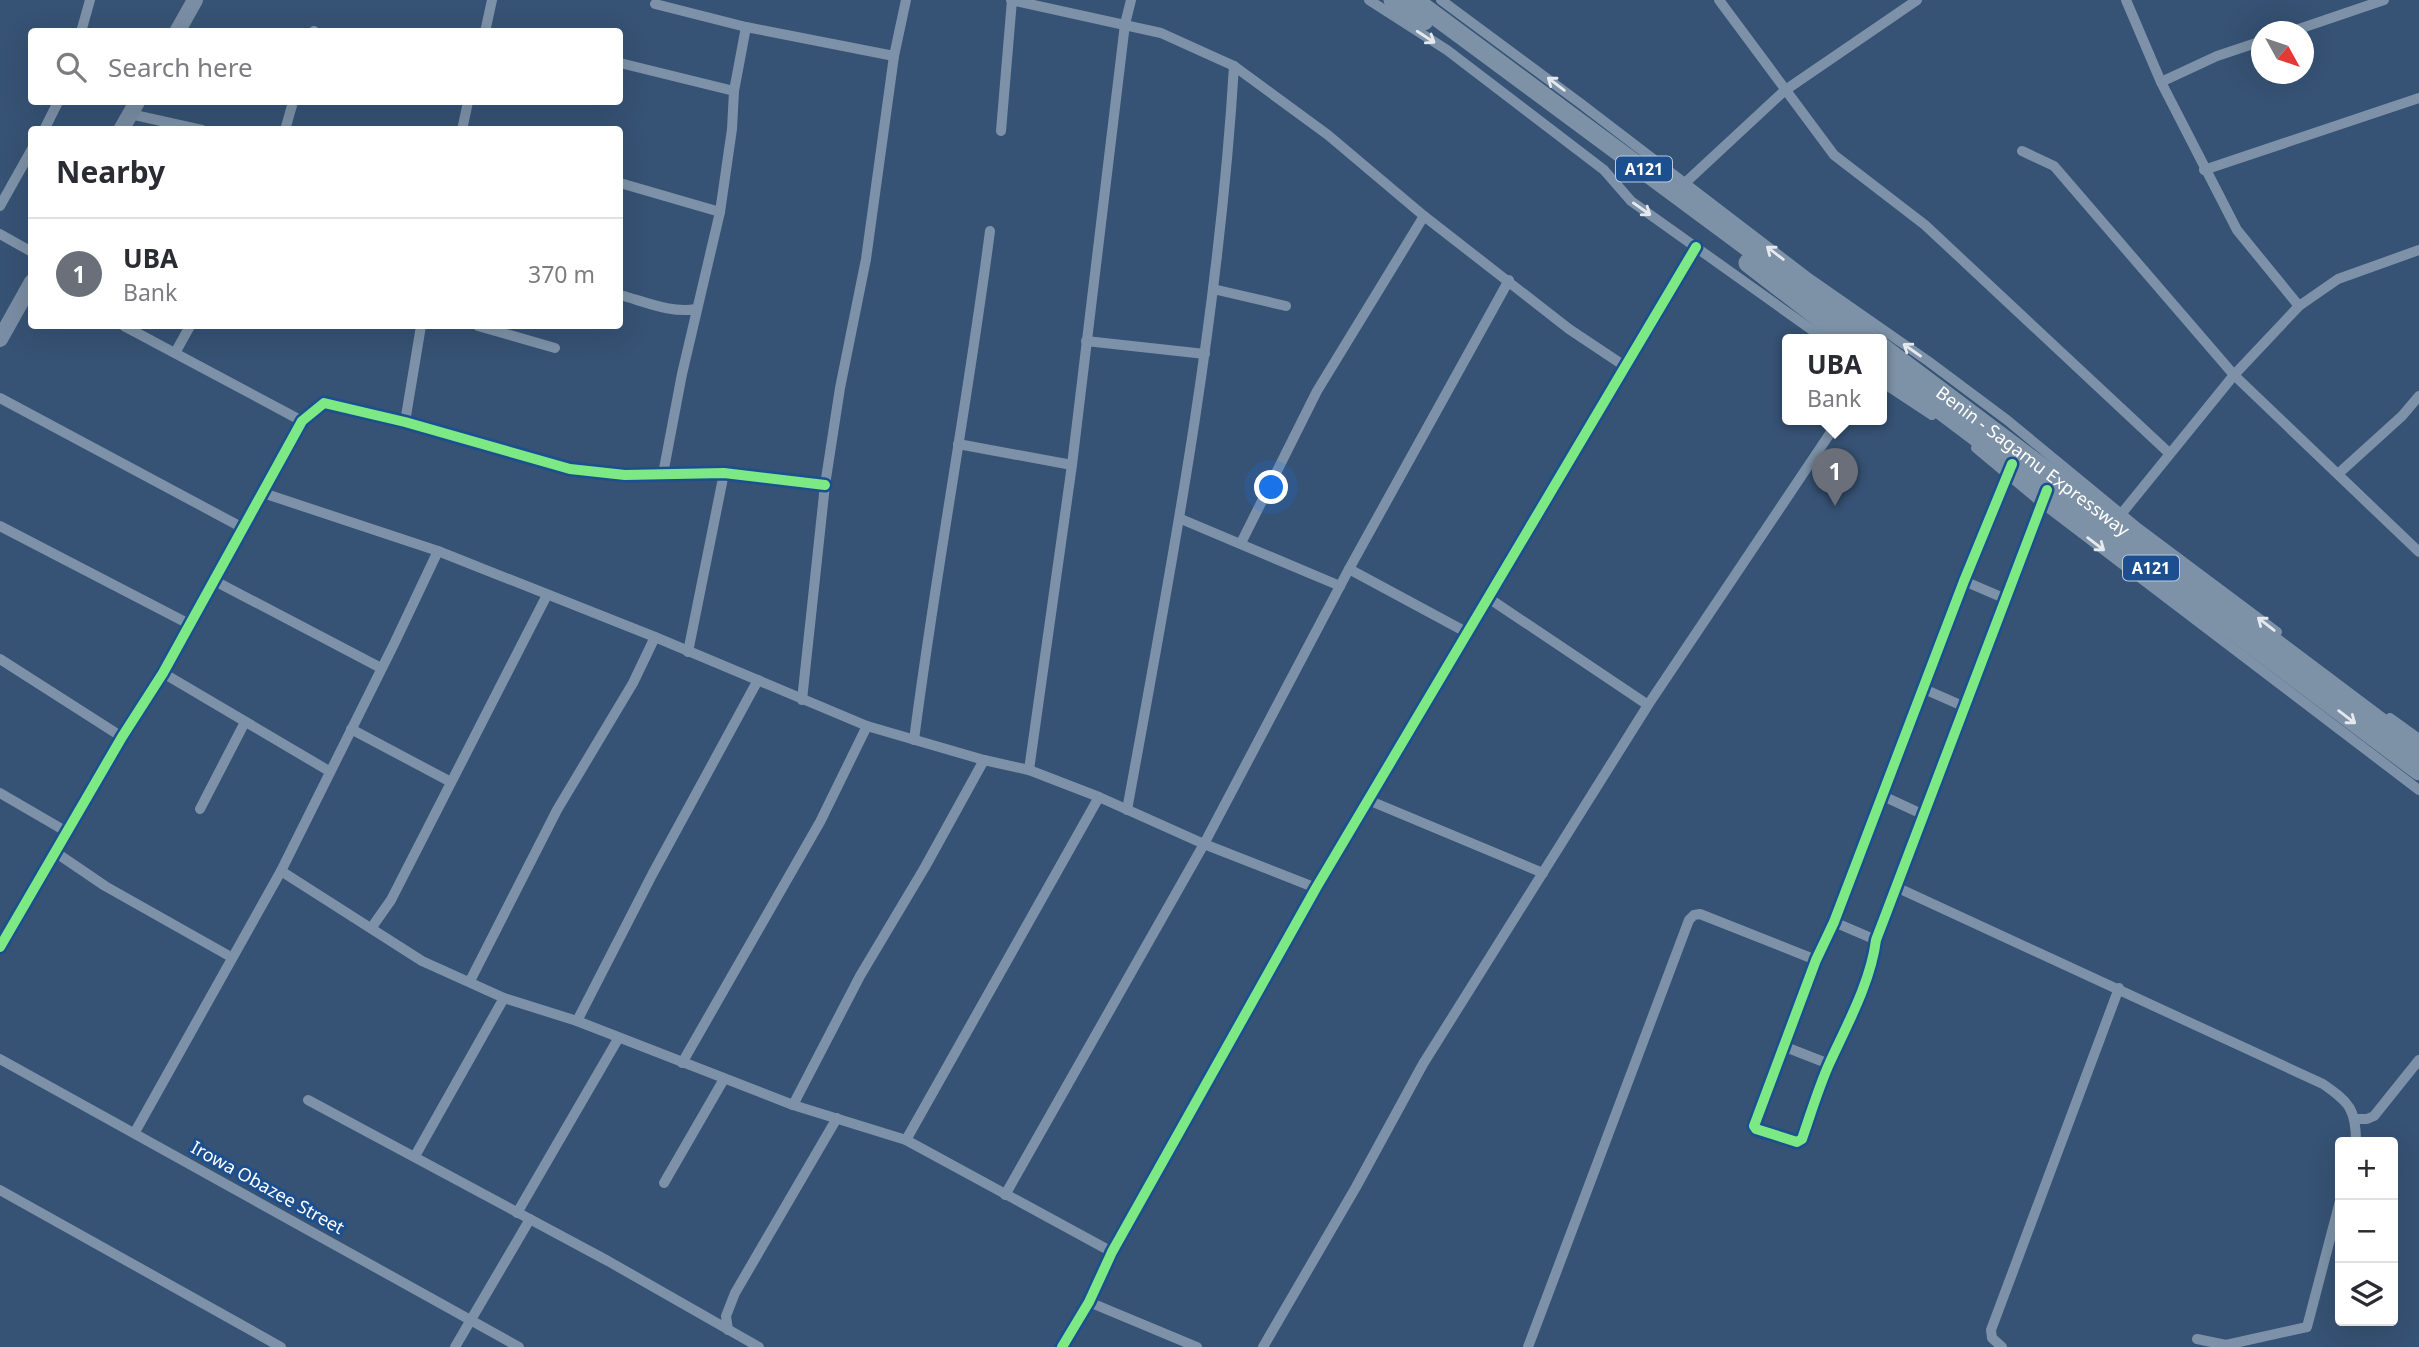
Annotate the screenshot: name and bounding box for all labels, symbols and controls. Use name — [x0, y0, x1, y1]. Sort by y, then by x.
north arrow — [2251, 21, 2314, 84]
search box — [28, 28, 623, 105]
one-way arrow — [1416, 30, 1436, 44]
icon: search — [52, 48, 90, 86]
text: Search here — [108, 49, 253, 85]
one-way arrow — [1547, 77, 1566, 92]
text: Nearby — [56, 151, 165, 192]
road number: A121 — [1616, 156, 1672, 182]
one-way arrow — [1632, 202, 1651, 216]
text: UBA — [123, 240, 178, 276]
one-way arrow — [1767, 246, 1785, 261]
text: 1 — [72, 258, 86, 290]
text: 370 m — [528, 258, 595, 290]
text: Bank — [123, 276, 177, 308]
popup — [1782, 334, 1887, 425]
one-way arrow — [1903, 343, 1922, 357]
text: UBA — [1807, 346, 1862, 382]
street label: Benin - Sagamu Expressway — [1931, 380, 2135, 542]
text: Bank — [1807, 382, 1861, 414]
pin: 1 — [1812, 448, 1858, 506]
your location — [1254, 470, 1288, 504]
one-way arrow — [2086, 537, 2105, 552]
road number: A121 — [2123, 555, 2179, 580]
one-way arrow — [2258, 617, 2276, 632]
one-way arrow — [2338, 709, 2356, 724]
street label: Irowa Obazee Street — [187, 1135, 349, 1239]
map controls — [2335, 1137, 2398, 1326]
button: + — [2335, 1137, 2398, 1200]
button: − — [2335, 1200, 2398, 1263]
button: layers — [2335, 1263, 2398, 1326]

